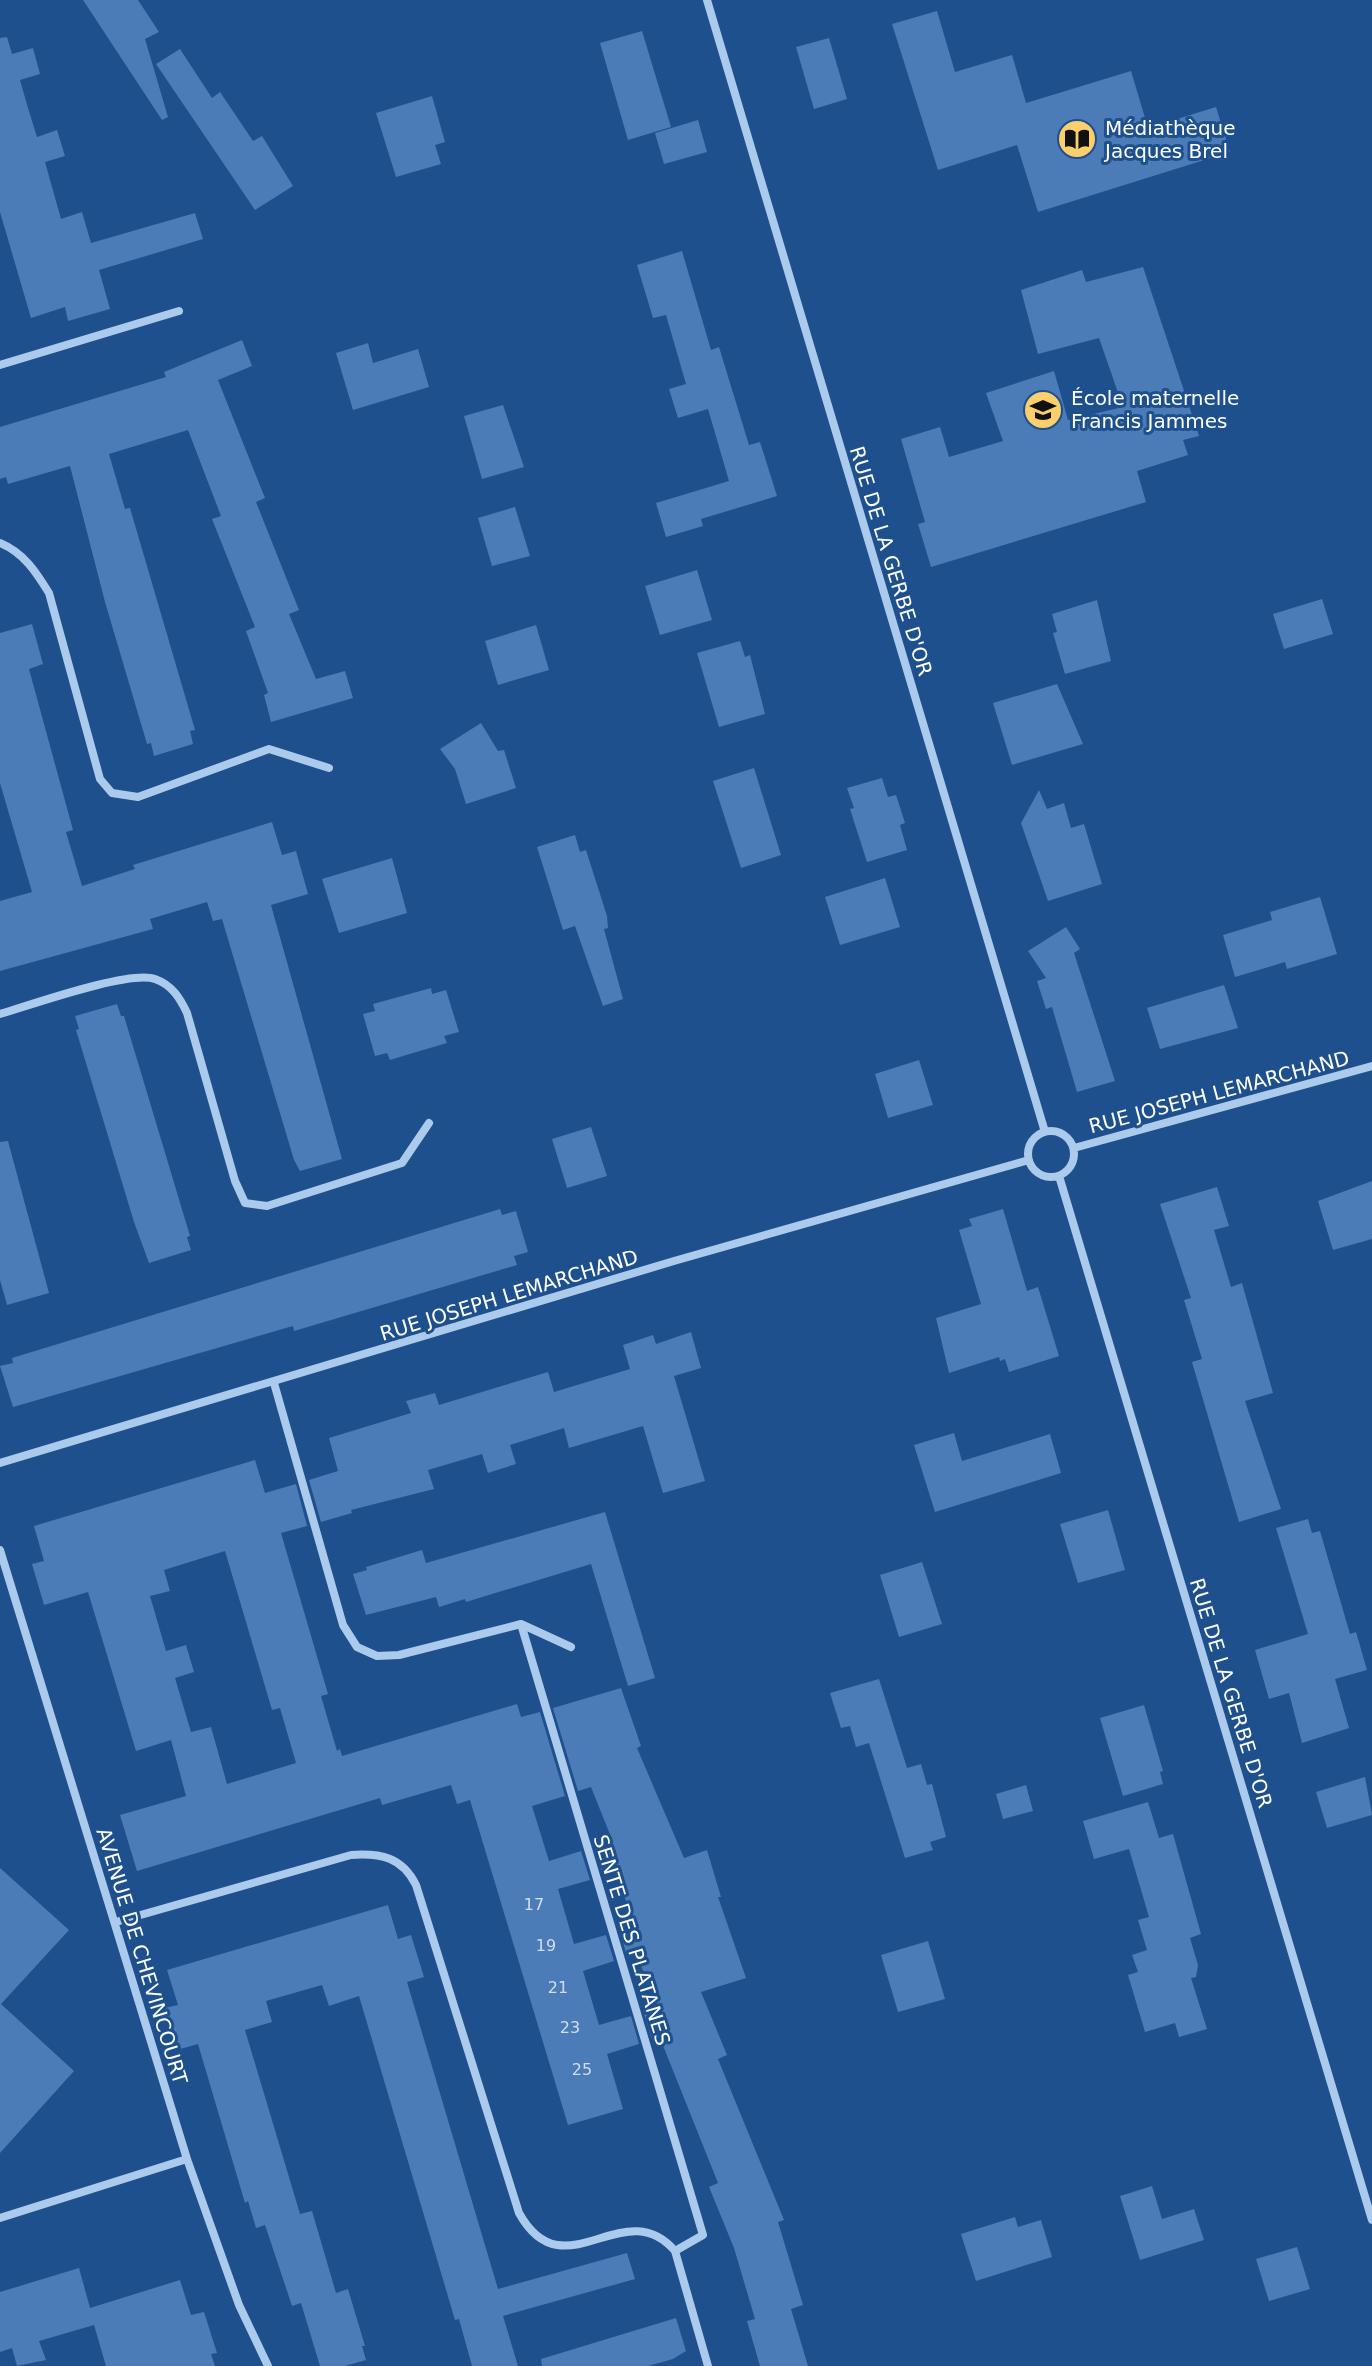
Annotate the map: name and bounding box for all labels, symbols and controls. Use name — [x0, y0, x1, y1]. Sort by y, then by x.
place label: Médiathèque Jacques Brel — [1103, 116, 1236, 163]
library icon: Médiathèque Jacques Brel — [1056, 118, 1098, 160]
place label: École maternelle Francis Jammes — [1071, 386, 1239, 433]
school or university icon: École maternelle Francis Jammes — [1022, 389, 1064, 431]
street label: RUE DE LA GERBE D'OR — [845, 443, 937, 679]
street label: RUE JOSEPH LEMARCHAND — [1086, 1046, 1352, 1138]
street label: RUE JOSEPH LEMARCHAND — [377, 1244, 641, 1346]
street label: RUE DE LA GERBE D'OR — [1185, 1575, 1277, 1811]
street label: AVENUE DE CHEVINCOURT — [92, 1825, 193, 2088]
street label: SENTE DES PLATANES — [589, 1832, 675, 2048]
house number: 17 — [524, 1895, 544, 1914]
house number: 19 — [536, 1936, 556, 1955]
house number: 21 — [548, 1978, 568, 1997]
house number: 23 — [560, 2018, 580, 2037]
house number: 25 — [572, 2060, 592, 2079]

